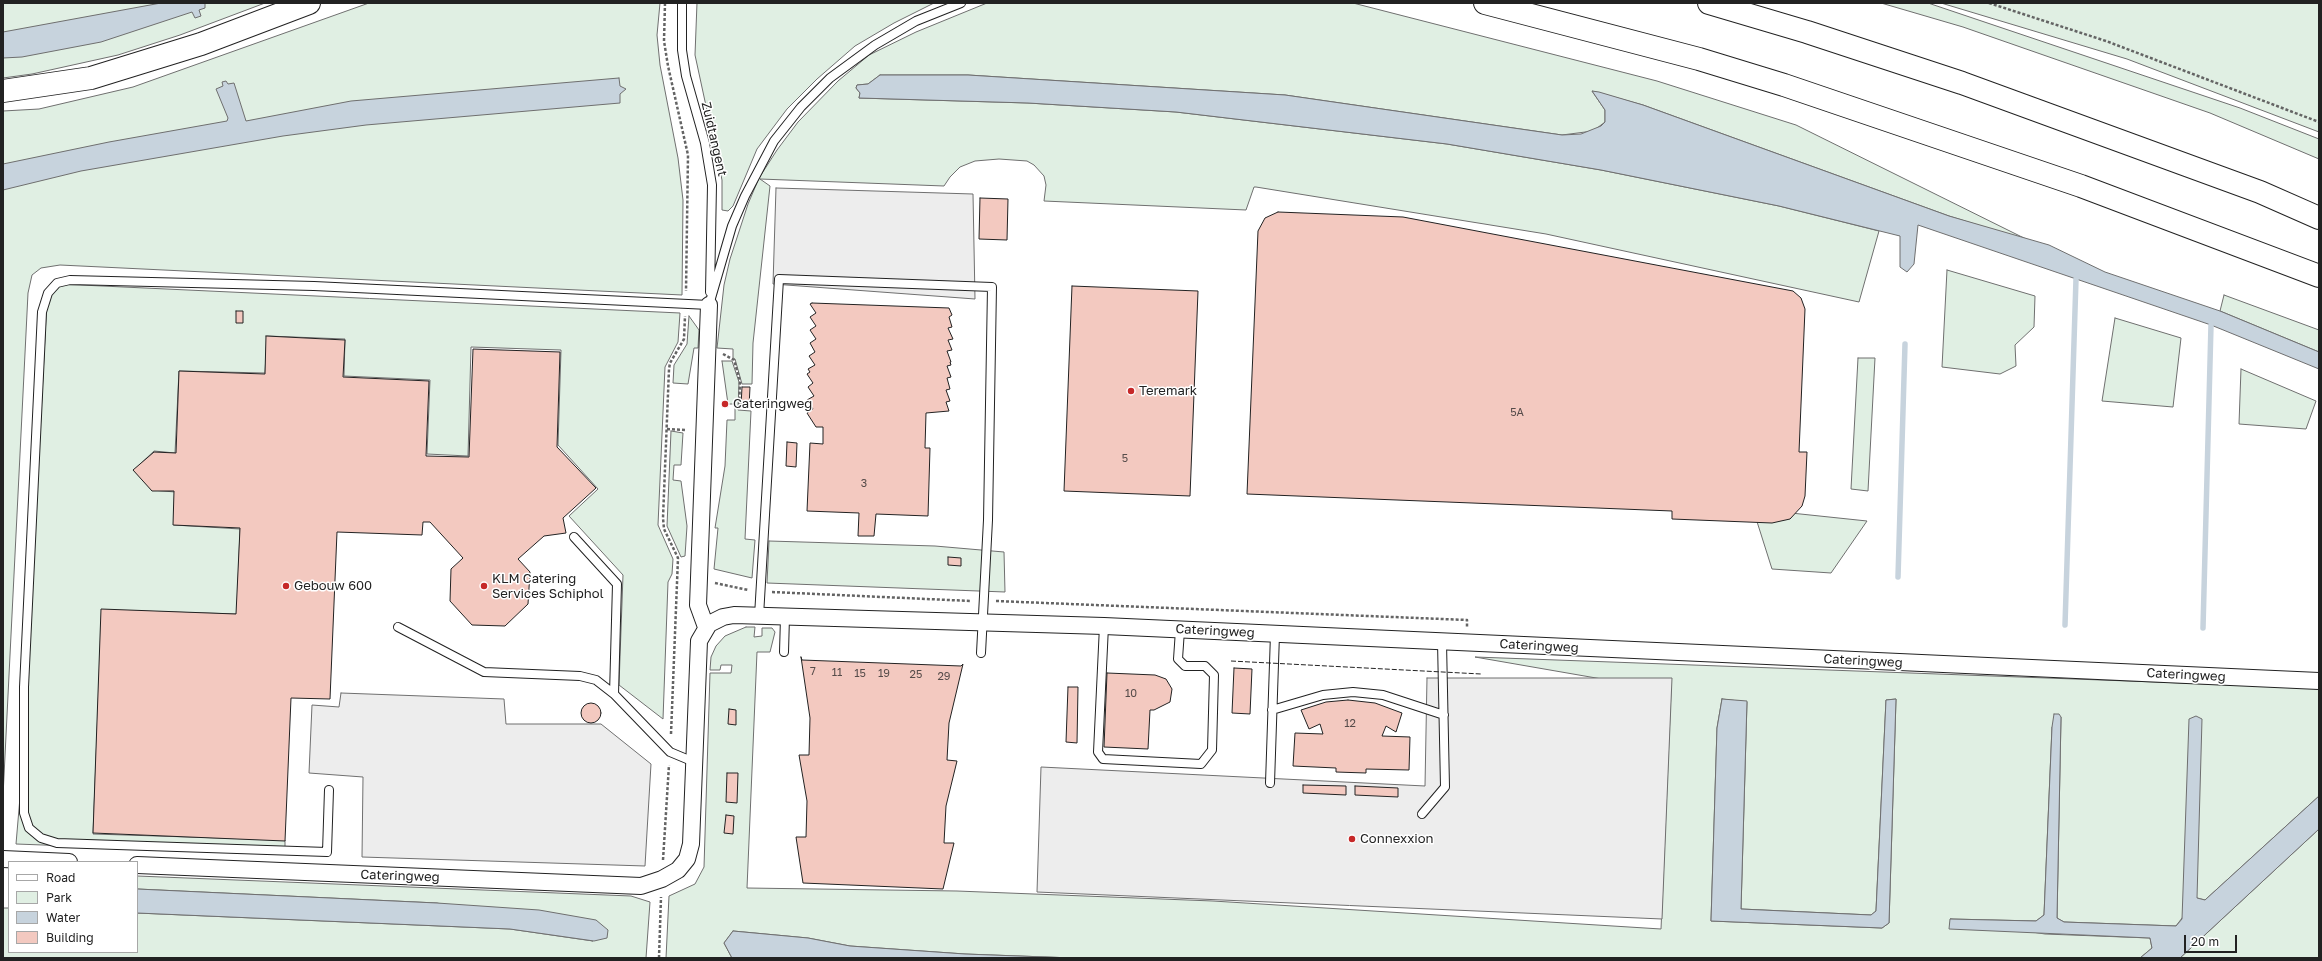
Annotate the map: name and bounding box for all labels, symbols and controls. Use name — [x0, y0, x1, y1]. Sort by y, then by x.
street label: Zuidtangent — [698, 100, 730, 178]
place label: Teremark — [1139, 383, 1197, 399]
marker: Teremark — [1126, 386, 1136, 396]
place label: Cateringweg — [733, 396, 812, 412]
marker: Cateringweg — [720, 399, 730, 409]
house number: 5A — [1510, 406, 1524, 420]
house number: 5 — [1122, 452, 1128, 466]
house number: 3 — [861, 477, 867, 491]
place label: KLM Catering Services Schiphol — [492, 571, 604, 602]
place label: Gebouw 600 — [294, 578, 372, 594]
marker: Gebouw 600 — [281, 581, 291, 591]
marker: KLM Catering Services Schiphol — [479, 581, 489, 591]
street label: Cateringweg — [1175, 621, 1255, 641]
street label: Cateringweg — [1499, 636, 1579, 656]
street label: Cateringweg — [1823, 651, 1903, 671]
house number: 7 — [810, 665, 816, 679]
street label: Cateringweg — [2146, 665, 2226, 685]
house number: 11 — [832, 666, 842, 680]
house number: 15 — [854, 667, 866, 681]
house number: 19 — [878, 667, 890, 681]
house number: 25 — [910, 668, 922, 682]
house number: 29 — [937, 670, 951, 684]
house number: 10 — [1125, 687, 1137, 701]
house number: 12 — [1344, 717, 1356, 731]
place label: Connexxion — [1360, 831, 1434, 847]
marker: Connexxion — [1347, 834, 1357, 844]
legend — [8, 861, 138, 953]
street label: Cateringweg — [360, 867, 440, 885]
text: Road — [46, 870, 75, 885]
text: Park — [46, 890, 72, 905]
text: Water — [46, 910, 80, 925]
scale bar — [2186, 927, 2239, 953]
text: Building — [46, 930, 94, 945]
text: 20 m — [2191, 934, 2219, 949]

